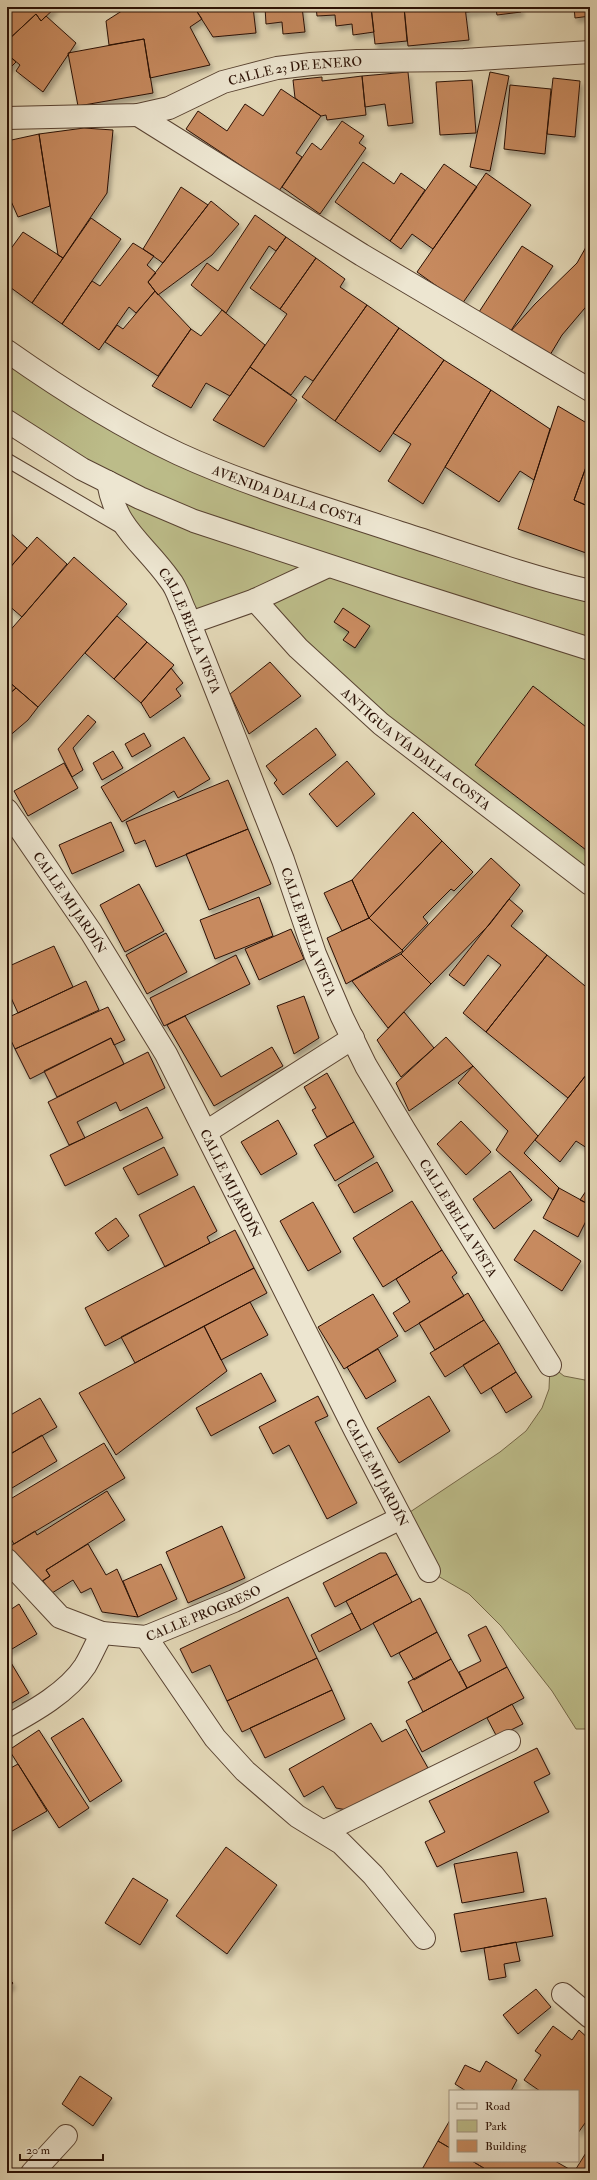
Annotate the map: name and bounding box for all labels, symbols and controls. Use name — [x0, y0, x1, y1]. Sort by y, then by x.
street label: CALLE 23 DE ENERO — [226, 54, 363, 89]
street label: AVENIDA DALLA COSTA — [209, 462, 365, 529]
street label: CALLE BELLA VISTA — [155, 565, 224, 696]
street label: ANTIGUA VÍA DALLA COSTA — [337, 684, 494, 814]
street label: CALLE MI JARDÍN — [29, 849, 110, 957]
street label: CALLE BELLA VISTA — [277, 865, 339, 999]
street label: CALLE MI JARDÍN — [196, 1127, 264, 1241]
street label: CALLE BELLA VISTA — [415, 1156, 501, 1281]
street label: CALLE MI JARDÍN — [342, 1416, 411, 1530]
street label: CALLE PROGRESO — [144, 1582, 264, 1645]
legend — [449, 2090, 579, 2162]
text: Road — [485, 2099, 510, 2114]
text: Park — [485, 2119, 507, 2134]
scale bar — [20, 2136, 103, 2162]
text: Building — [485, 2139, 528, 2154]
text: 20 m — [26, 2143, 51, 2158]

